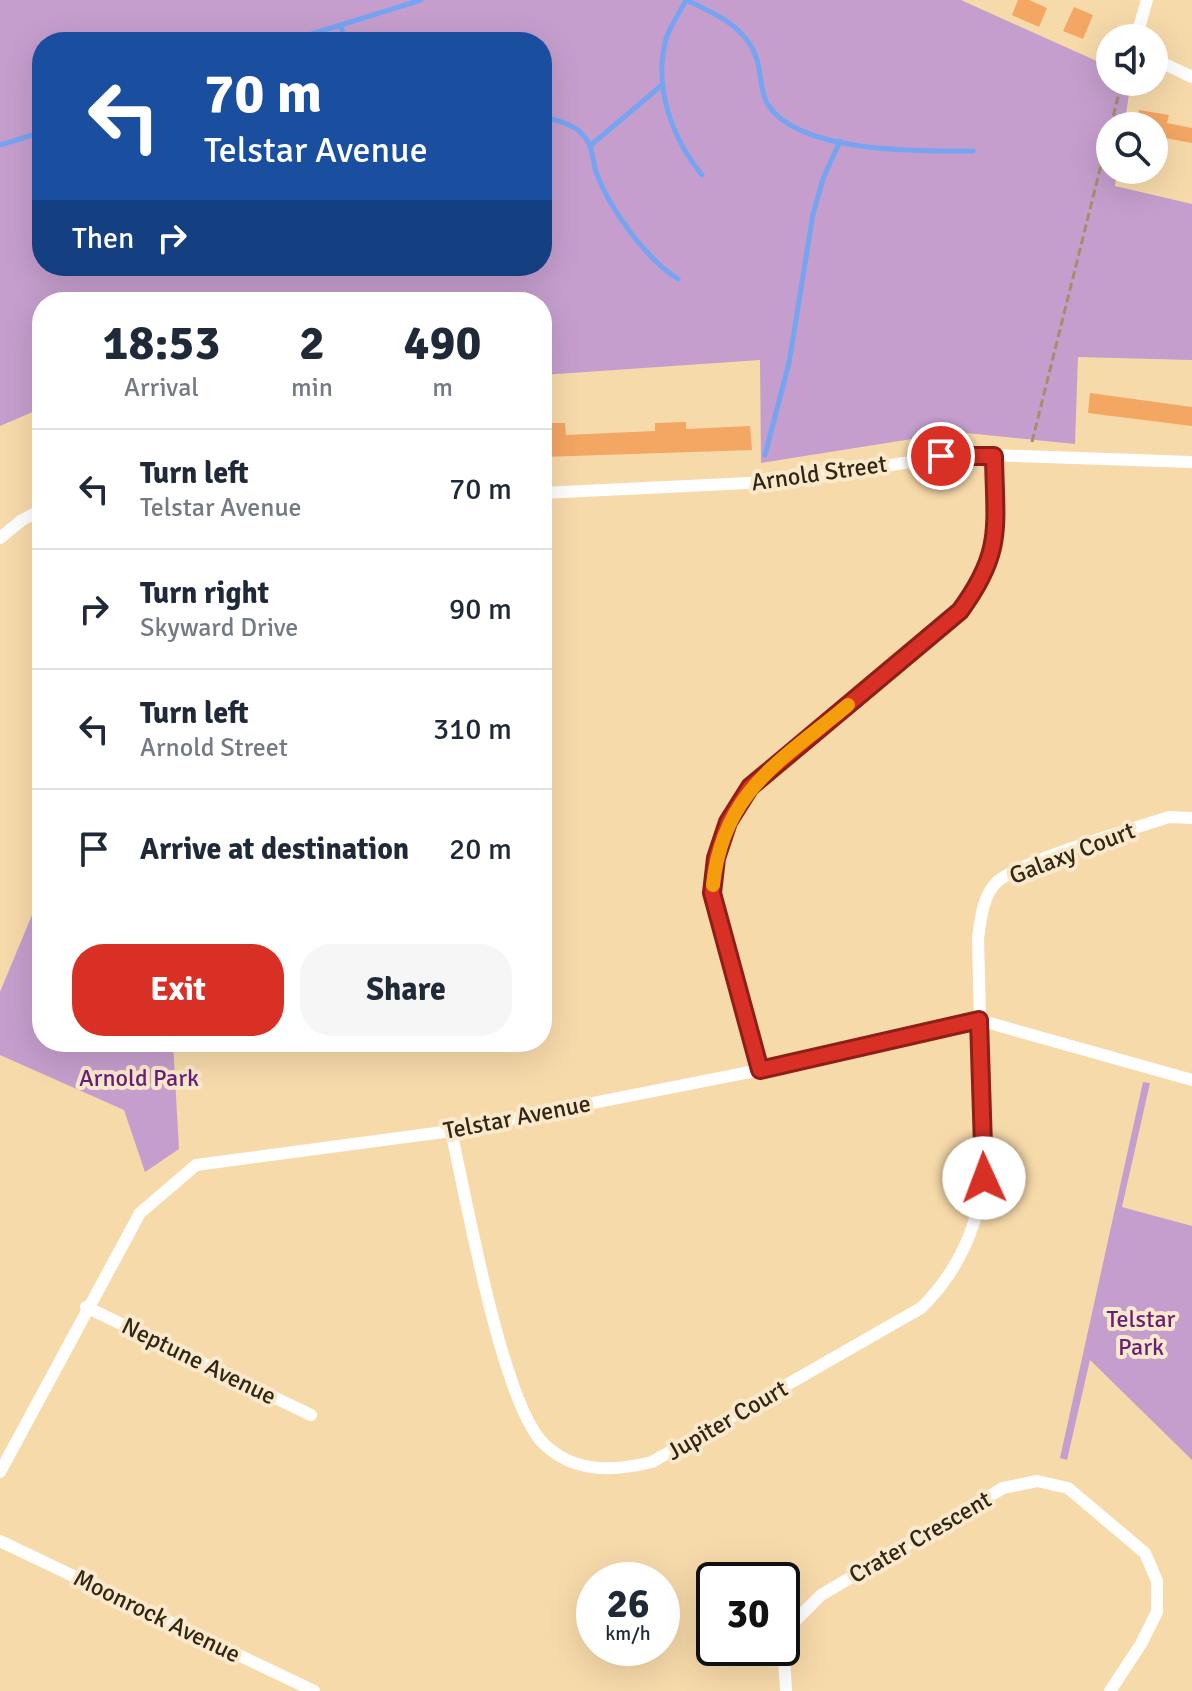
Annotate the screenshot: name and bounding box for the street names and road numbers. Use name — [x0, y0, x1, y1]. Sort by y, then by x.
street label: Arnold Street — [749, 449, 889, 497]
street label: Galaxy Court — [1005, 815, 1139, 891]
street label: Telstar Avenue — [441, 1088, 593, 1146]
street label: Neptune Avenue — [117, 1311, 281, 1411]
street label: Jupiter Court — [661, 1373, 793, 1467]
street label: Crater Crescent — [843, 1484, 997, 1590]
street label: Moonrock Avenue — [69, 1563, 245, 1669]

